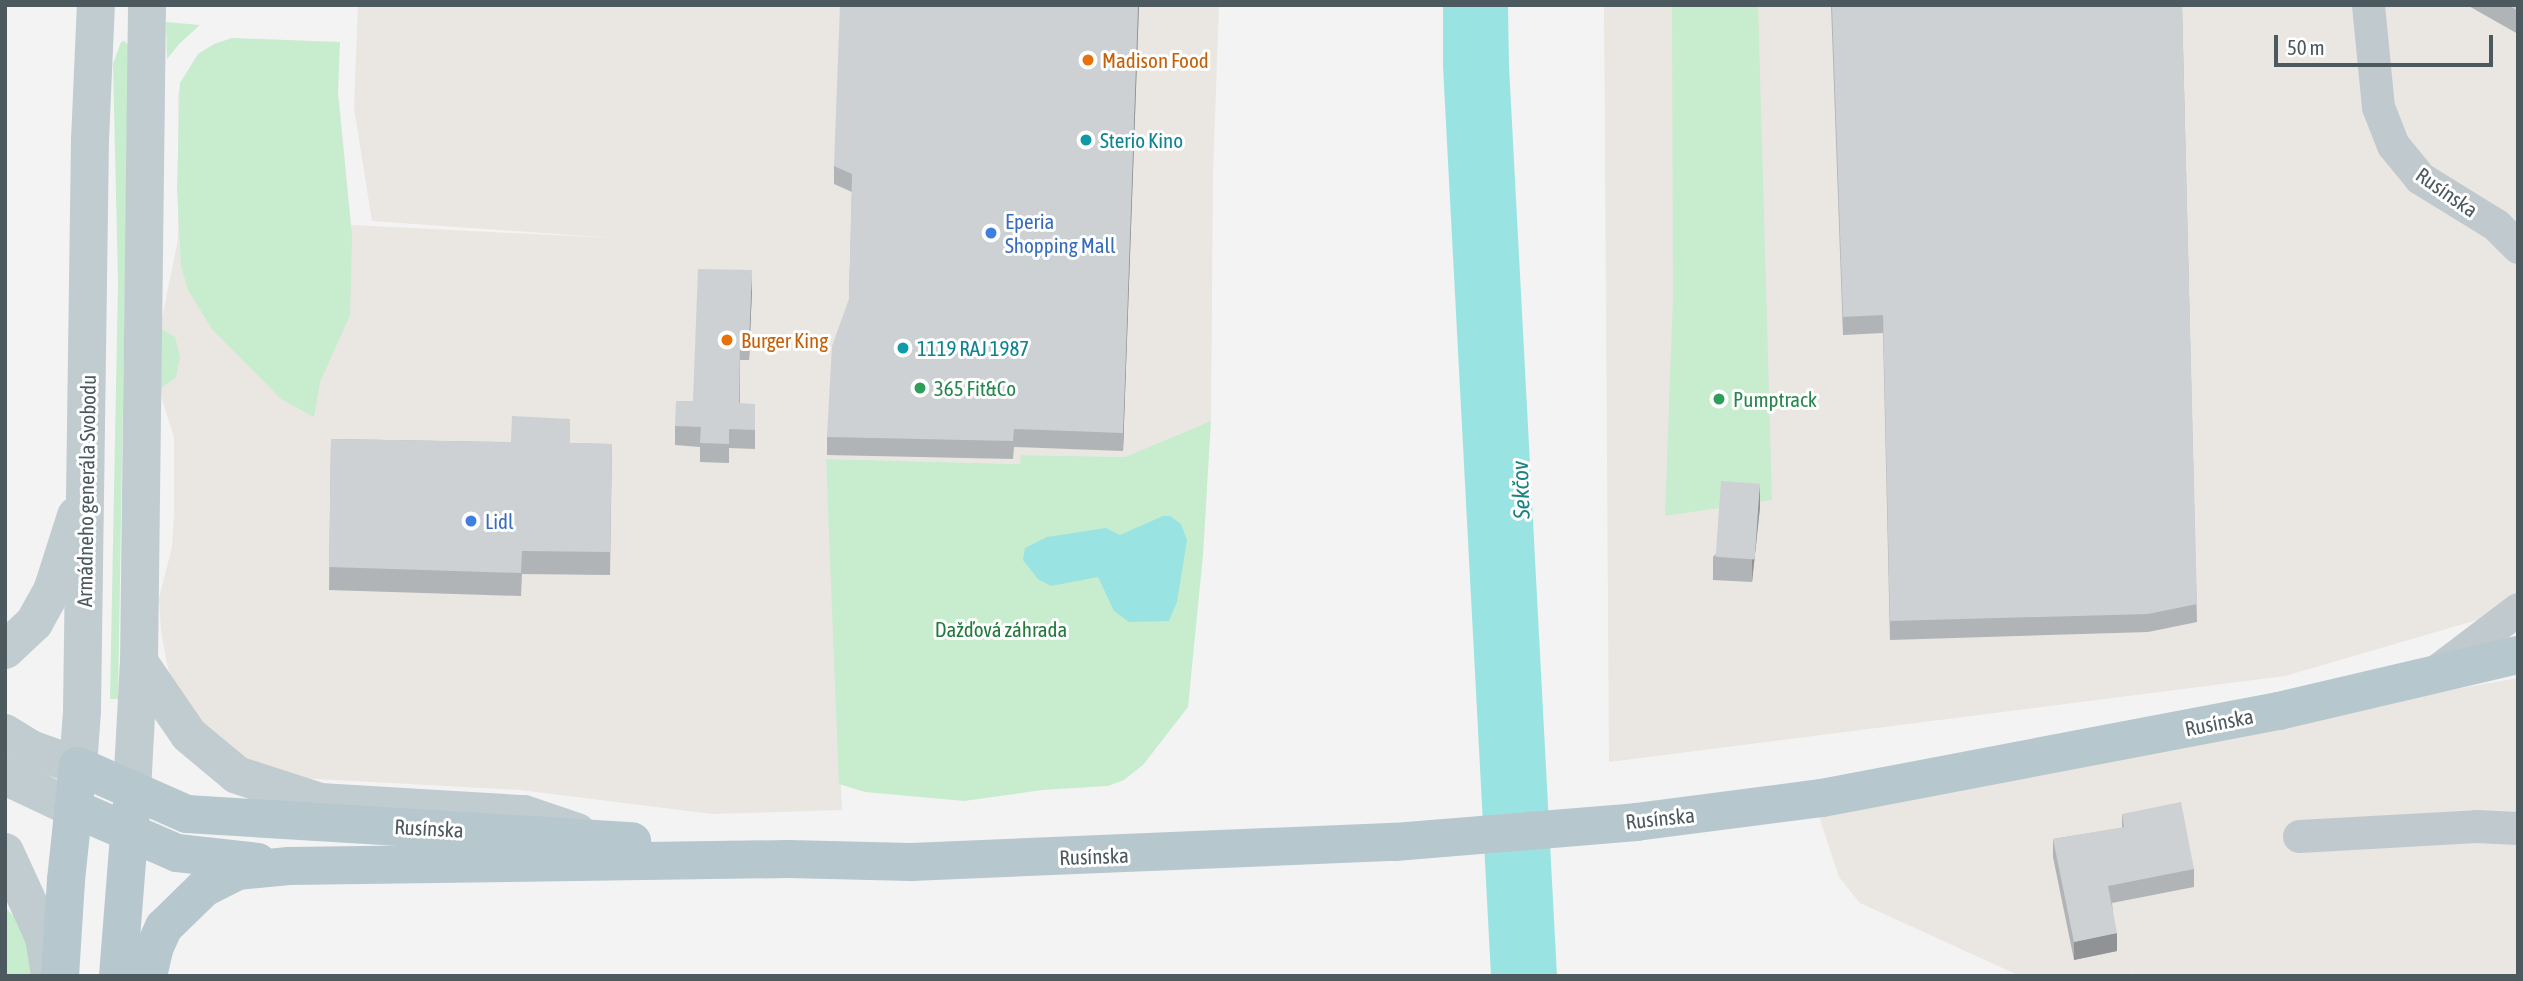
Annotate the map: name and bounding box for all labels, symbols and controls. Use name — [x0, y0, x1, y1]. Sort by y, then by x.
scale bar — [2278, 21, 2497, 65]
text: 50 m — [2287, 35, 2325, 59]
place label: Madison Food — [1102, 47, 1209, 73]
marker: Madison Food — [1080, 52, 1096, 68]
place label: Sterio Kino — [1100, 127, 1183, 153]
marker: Sterio Kino — [1078, 132, 1094, 148]
street label: Rusínska — [2411, 162, 2483, 222]
place label: Eperia Shopping Mall — [1005, 208, 1116, 258]
marker: Eperia Shopping Mall — [983, 225, 999, 241]
place label: Burger King — [741, 327, 828, 353]
marker: Burger King — [719, 332, 735, 348]
place label: 1119 RAJ 1987 — [917, 335, 1029, 361]
marker: 1119 RAJ 1987 — [895, 340, 911, 356]
street label: Armádneho generála Svobodu — [71, 375, 101, 607]
place label: 365 Fit&Co — [934, 375, 1016, 401]
marker: 365 Fit&Co — [912, 380, 928, 396]
place label: Pumptrack — [1733, 386, 1817, 412]
marker: Pumptrack — [1711, 391, 1727, 407]
water label: Sekčov — [1506, 460, 1536, 520]
place label: Lidl — [485, 508, 513, 534]
marker: Lidl — [463, 513, 479, 529]
park label: Dažďová záhrada — [935, 616, 1067, 642]
street label: Rusínska — [2182, 703, 2256, 741]
street label: Rusínska — [1624, 802, 1696, 834]
street label: Rusínska — [394, 814, 464, 842]
street label: Rusínska — [1059, 842, 1129, 870]

